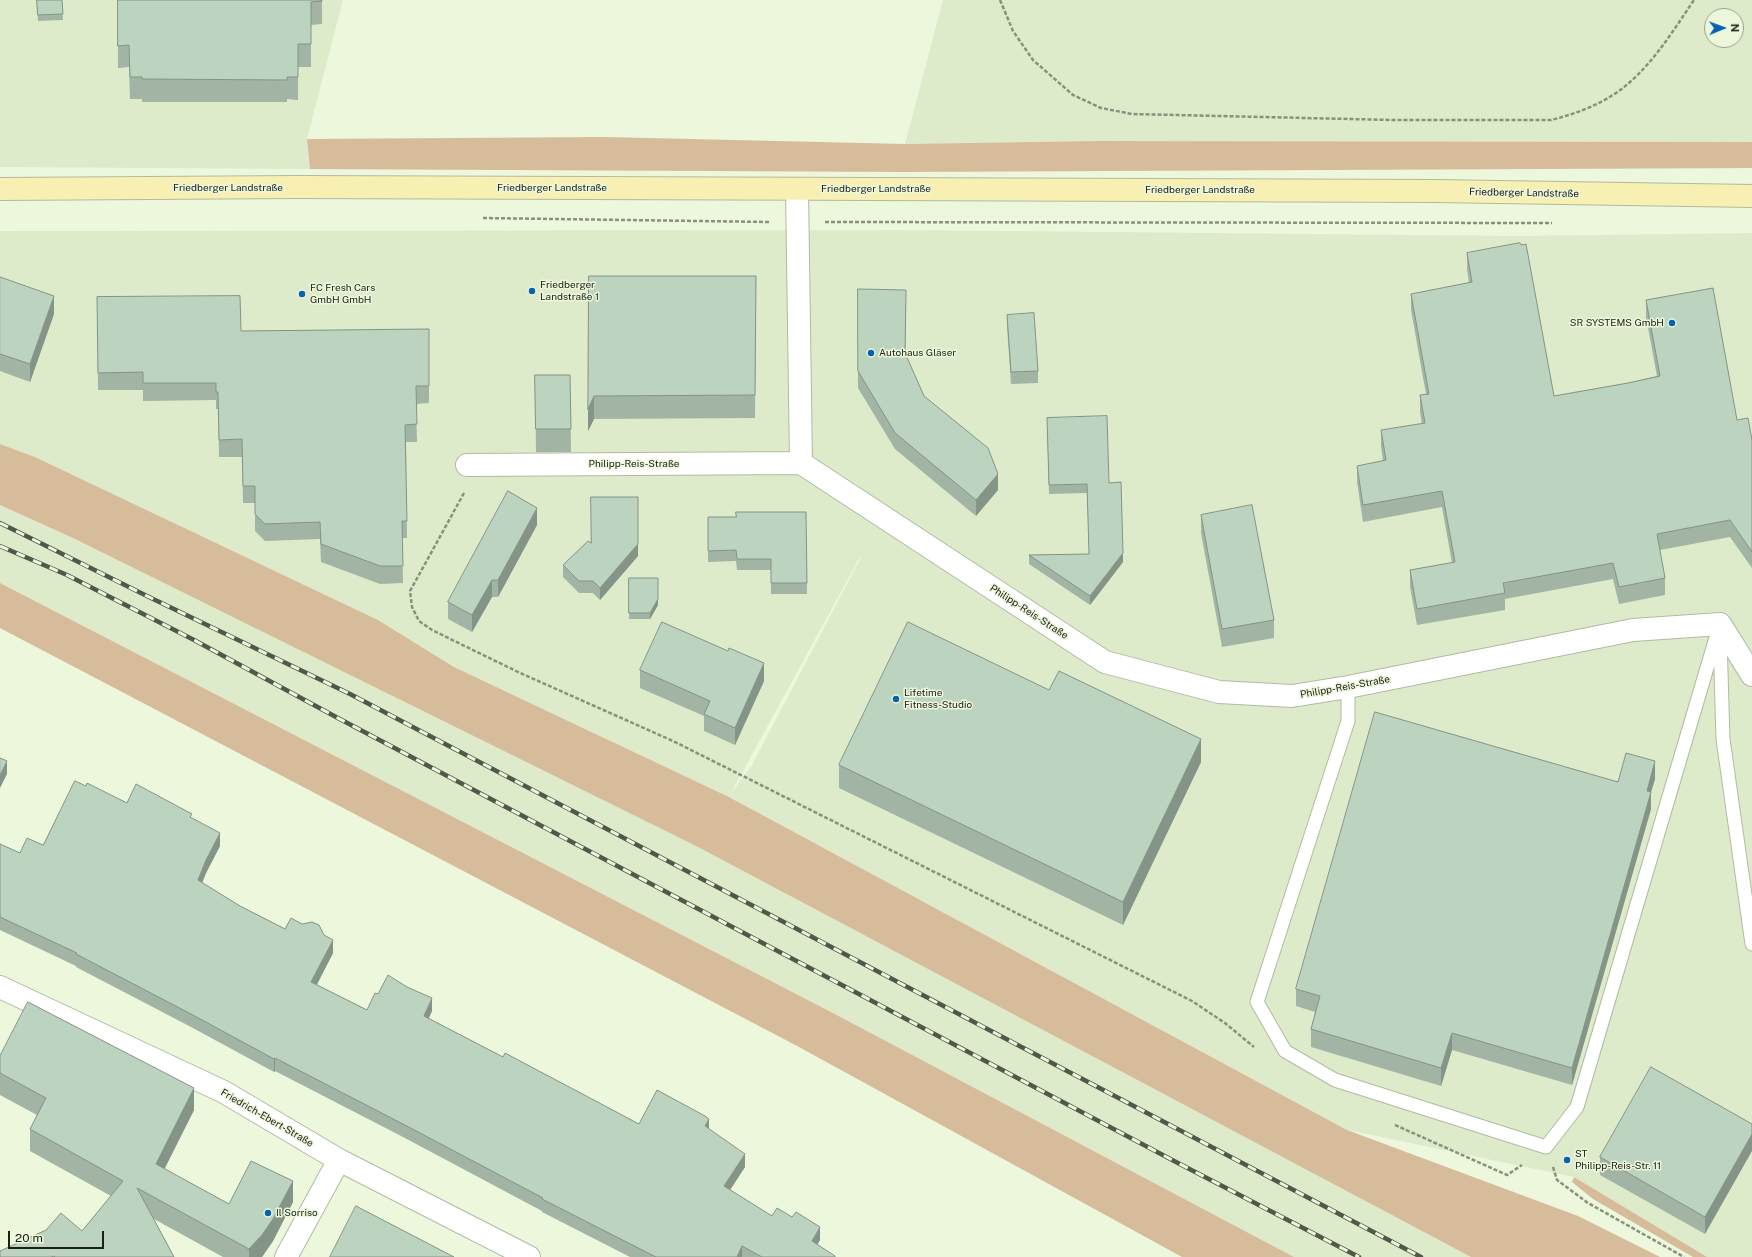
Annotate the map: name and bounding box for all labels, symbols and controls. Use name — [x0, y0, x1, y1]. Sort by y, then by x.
north arrow — [1704, 8, 1744, 48]
text: N — [1729, 23, 1741, 32]
street label: Friedberger Landstraße — [173, 182, 283, 194]
street label: Friedberger Landstraße — [497, 182, 607, 194]
street label: Friedberger Landstraße — [821, 183, 931, 195]
street label: Friedberger Landstraße — [1145, 184, 1255, 196]
street label: Friedberger Landstraße — [1469, 186, 1579, 200]
place label: Friedberger Landstraße 1 — [540, 279, 599, 302]
place label: FC Fresh Cars GmbH GmbH — [310, 282, 375, 306]
marker: Friedberger Landstraße 1 — [527, 286, 537, 296]
marker: FC Fresh Cars GmbH GmbH — [297, 289, 307, 299]
place label: SR SYSTEMS GmbH — [1570, 317, 1664, 329]
marker: SR SYSTEMS GmbH — [1667, 318, 1677, 328]
place label: Autohaus Gläser — [879, 347, 956, 359]
marker: Autohaus Gläser — [866, 348, 876, 358]
street label: Philipp-Reis-Straße — [589, 458, 679, 470]
street label: Philipp-Reis-Straße — [988, 582, 1070, 642]
street label: Philipp-Reis-Straße — [1299, 673, 1391, 701]
place label: Lifetime Fitness-Studio — [904, 687, 972, 710]
marker: Lifetime Fitness-Studio — [891, 694, 901, 704]
street label: Friedrich-Ebert-Straße — [218, 1087, 316, 1149]
place label: ST Philipp-Reis-Str. 11 — [1575, 1148, 1661, 1172]
marker: ST Philipp-Reis-Str. 11 — [1562, 1155, 1572, 1165]
place label: Il Sorriso — [276, 1207, 318, 1219]
marker: Il Sorriso — [263, 1208, 273, 1218]
scale bar — [10, 1223, 106, 1249]
text: 20 m — [15, 1231, 43, 1245]

